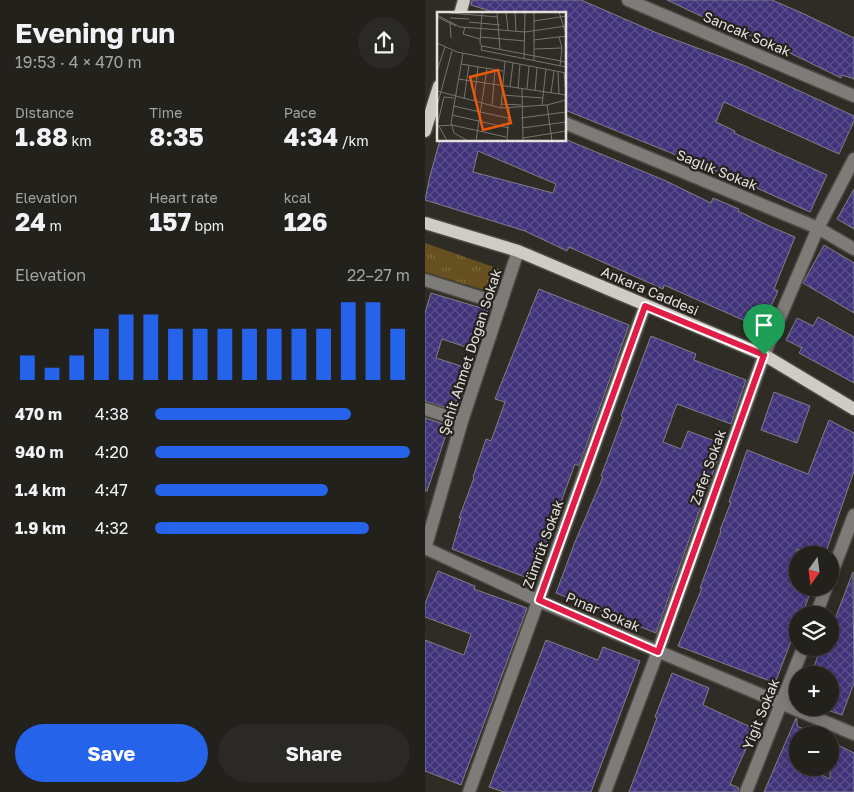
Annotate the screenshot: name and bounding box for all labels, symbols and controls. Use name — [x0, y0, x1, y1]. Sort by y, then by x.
street label: Sancak Sokak — [701, 7, 794, 60]
inset map — [437, 12, 566, 141]
text: Evening run — [15, 16, 175, 49]
button: share — [358, 17, 410, 69]
text: 19:53 · 4 × 470 m — [15, 52, 142, 72]
text: Distance — [15, 104, 74, 121]
text: Time — [149, 104, 182, 121]
text: Pace — [284, 104, 316, 121]
text: 1.88 — [15, 121, 68, 152]
text: 8:35 — [149, 121, 204, 152]
text: 4:34 — [284, 121, 338, 152]
text: km — [68, 132, 92, 149]
text: /km — [338, 132, 369, 149]
street label: Sağlık Sokak — [674, 146, 760, 194]
text: Elevation — [15, 189, 77, 206]
text: Heart rate — [149, 189, 218, 206]
text: kcal — [284, 189, 311, 206]
text: 24 — [15, 206, 46, 237]
text: 157 — [149, 206, 191, 237]
text: 126 — [284, 206, 328, 237]
text: m — [46, 217, 62, 234]
text: bpm — [191, 217, 224, 234]
street label: Ankara Caddesi — [599, 262, 702, 319]
text: Elevation — [15, 265, 86, 285]
text: 22–27 m — [347, 265, 410, 285]
street label: Şehit Ahmet Doğan Sokak — [435, 266, 505, 437]
pin — [743, 304, 785, 355]
icon: arrive — [750, 311, 778, 339]
text: 470 m — [15, 404, 62, 424]
text: 4:38 — [95, 404, 129, 424]
street label: Zafer Sokak — [686, 427, 729, 507]
text: 940 m — [15, 442, 64, 462]
text: 4:20 — [95, 442, 129, 462]
text: 1.4 km — [15, 480, 66, 500]
text: 4:47 — [95, 480, 128, 500]
street label: Zümrüt Sokak — [519, 497, 566, 590]
text: 1.9 km — [15, 518, 66, 538]
text: 4:32 — [95, 518, 128, 538]
north arrow — [789, 546, 839, 596]
map controls — [789, 546, 839, 776]
street label: Pınar Sokak — [563, 588, 643, 635]
button: layers — [789, 606, 839, 656]
button: + — [789, 666, 839, 716]
street label: Yiğit Sokak — [739, 676, 783, 752]
button: Save — [15, 724, 208, 782]
button: Share — [218, 724, 410, 782]
button: − — [789, 726, 839, 776]

